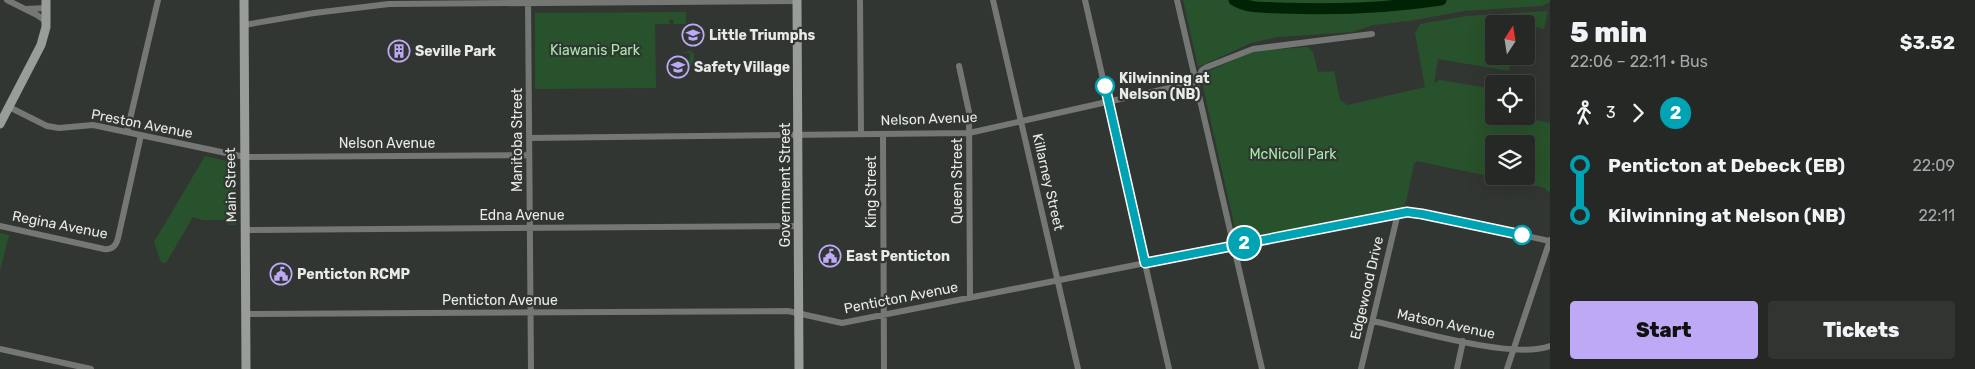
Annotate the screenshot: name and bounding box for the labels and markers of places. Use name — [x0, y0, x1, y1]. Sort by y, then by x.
school or university icon: Little Triumphs — [681, 23, 705, 47]
place label: Little Triumphs — [709, 27, 816, 44]
building icon: Seville Park — [387, 39, 411, 63]
place label: Seville Park — [415, 43, 497, 60]
school or university icon: Safety Village — [666, 55, 690, 79]
place label: Safety Village — [694, 59, 790, 76]
place label: Kilwinning at Nelson (NB) — [1119, 70, 1210, 103]
marker: Kilwinning at Nelson (NB) — [1095, 76, 1115, 96]
unlabelled marker — [1512, 225, 1532, 245]
public building icon: East Penticton — [818, 244, 842, 268]
place label: East Penticton — [846, 248, 950, 265]
public building icon: Penticton RCMP — [269, 262, 293, 286]
place label: Penticton RCMP — [297, 266, 411, 283]

